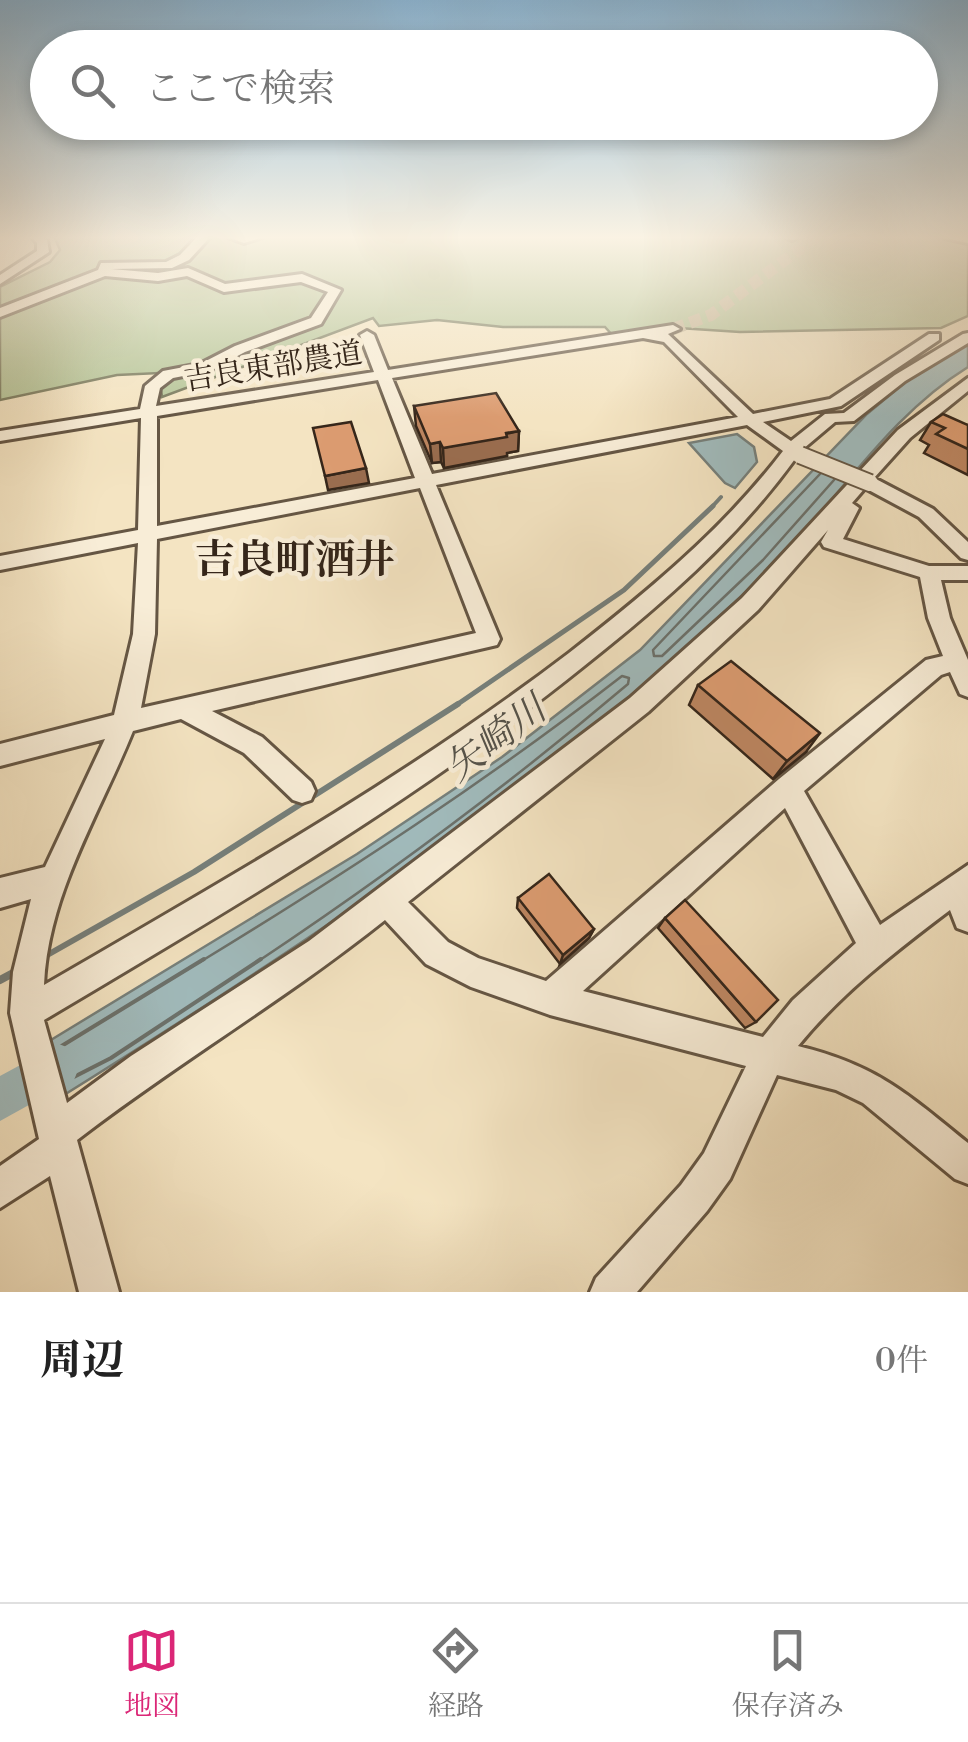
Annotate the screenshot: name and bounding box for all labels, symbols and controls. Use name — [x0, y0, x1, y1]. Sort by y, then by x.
search box — [30, 30, 938, 140]
icon: search — [65, 58, 120, 113]
text: ここで検索 — [145, 66, 335, 113]
street label: 吉良東部農道 — [181, 334, 365, 400]
district label: 吉良町酒井 — [195, 536, 395, 586]
water label: 矢崎川 — [436, 684, 559, 792]
text: 周辺 — [40, 1335, 124, 1388]
text: 0件 — [875, 1341, 928, 1381]
tab: 地図 — [124, 1623, 180, 1724]
tab: 経路 — [428, 1623, 484, 1724]
tab: 保存済み — [732, 1623, 844, 1724]

